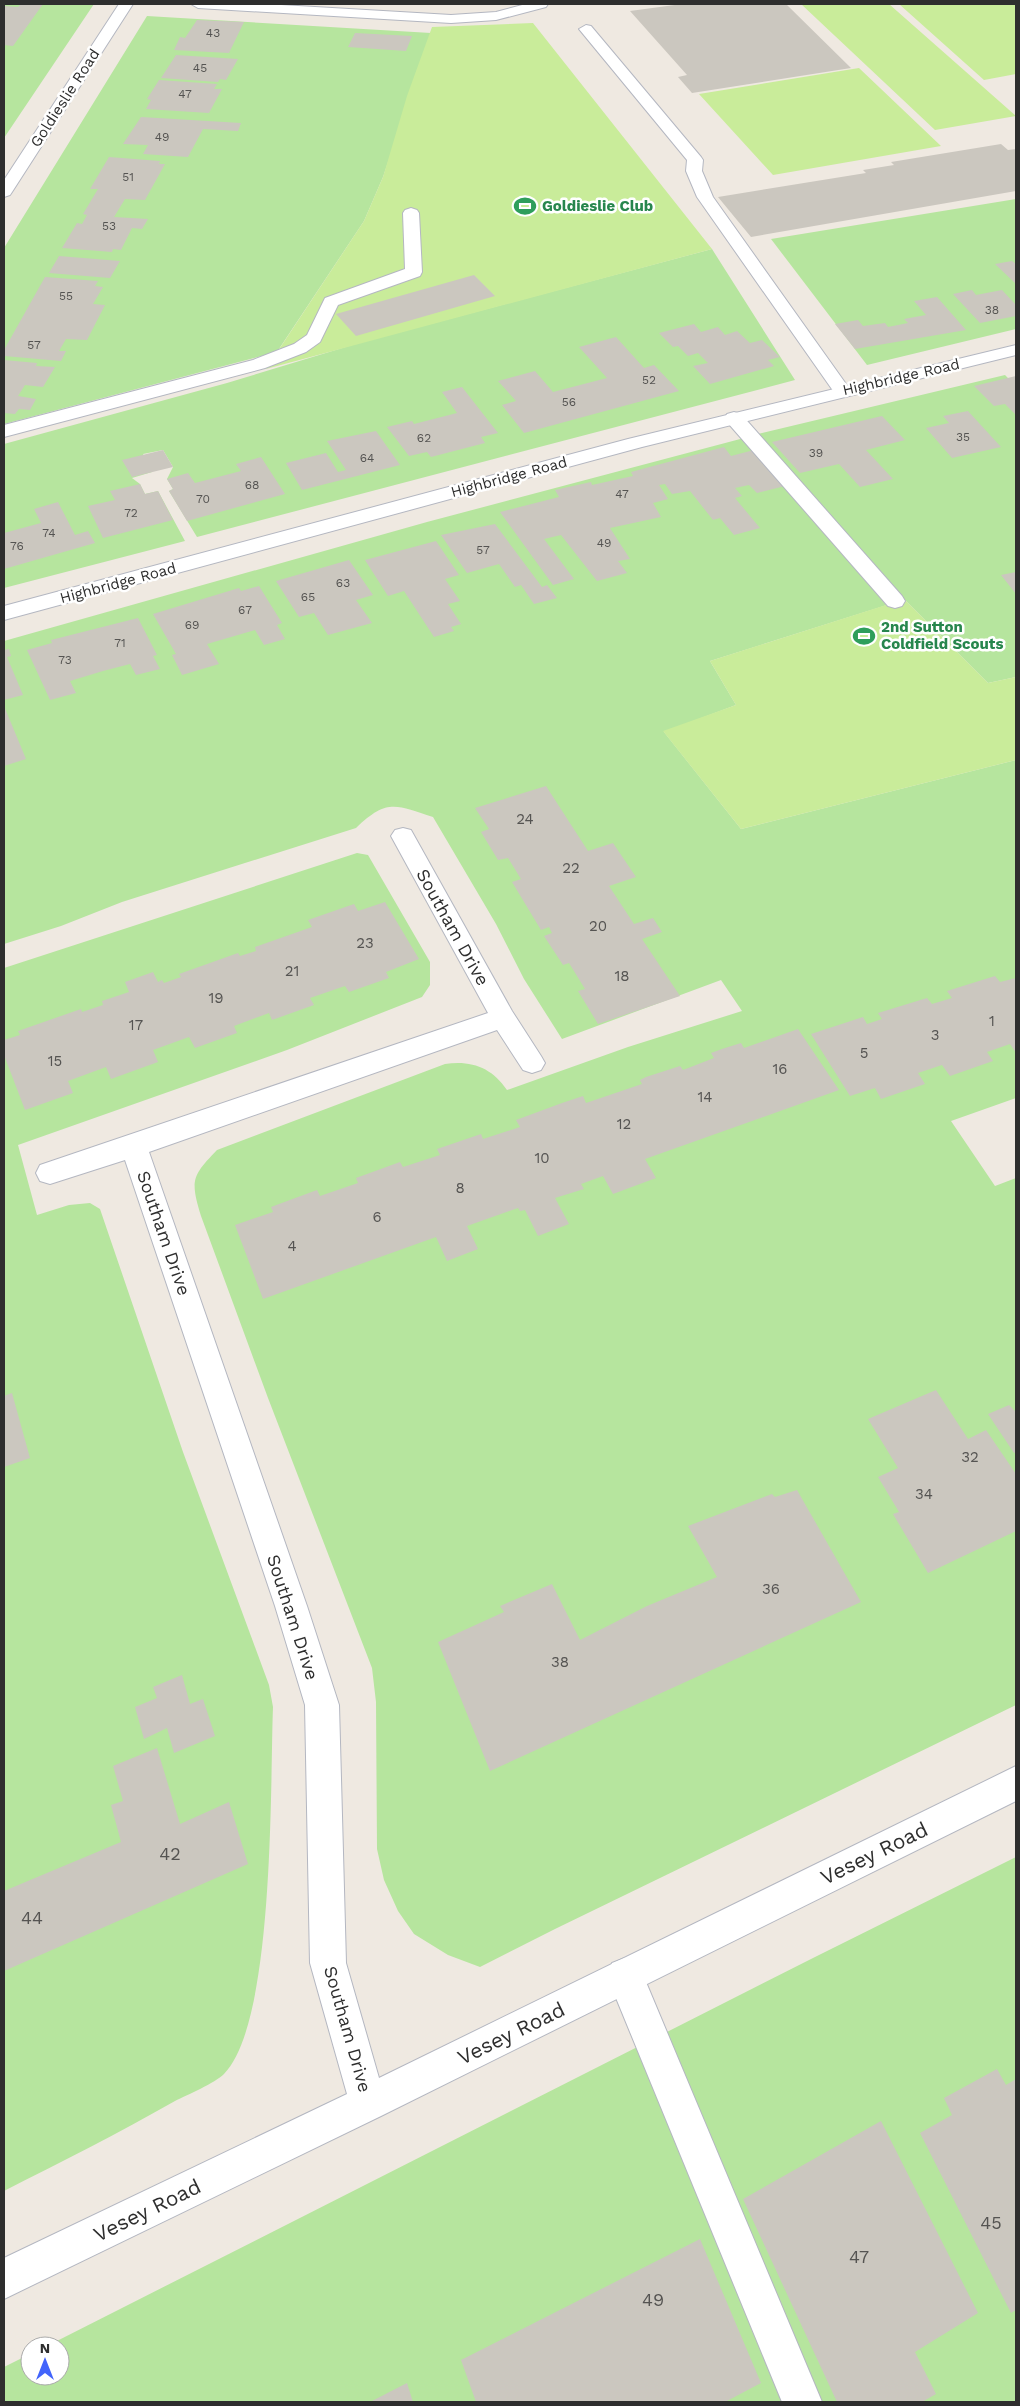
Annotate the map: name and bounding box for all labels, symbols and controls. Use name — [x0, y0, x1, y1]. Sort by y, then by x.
house number: 43 — [206, 26, 220, 40]
street label: Goldieslie Road — [27, 46, 103, 150]
house number: 45 — [193, 61, 207, 75]
house number: 47 — [178, 87, 192, 101]
house number: 49 — [155, 130, 169, 144]
house number: 51 — [122, 170, 134, 184]
sports icon: Goldieslie Club — [512, 193, 538, 219]
place label: Goldieslie Club — [542, 197, 653, 215]
house number: 53 — [102, 219, 116, 233]
house number: 55 — [59, 289, 73, 303]
house number: 38 — [985, 303, 999, 317]
house number: 57 — [27, 338, 41, 352]
street label: Highbridge Road — [841, 355, 961, 399]
house number: 52 — [642, 373, 656, 387]
house number: 56 — [562, 395, 576, 409]
house number: 35 — [956, 430, 970, 444]
house number: 62 — [417, 431, 431, 445]
house number: 39 — [809, 446, 823, 460]
house number: 64 — [360, 451, 374, 465]
street label: Highbridge Road — [449, 453, 569, 501]
house number: 68 — [245, 478, 259, 492]
house number: 47 — [615, 487, 629, 501]
house number: 70 — [196, 492, 210, 506]
house number: 72 — [124, 506, 138, 520]
house number: 74 — [42, 526, 56, 540]
house number: 49 — [597, 536, 611, 550]
house number: 76 — [10, 539, 24, 553]
house number: 57 — [476, 543, 490, 557]
street label: Highbridge Road — [58, 559, 178, 607]
house number: 63 — [336, 576, 350, 590]
house number: 65 — [301, 590, 315, 604]
house number: 67 — [238, 603, 252, 617]
house number: 69 — [185, 618, 199, 632]
place label: 2nd Sutton Coldfield Scouts — [881, 618, 1003, 653]
sports icon: 2nd Sutton Coldfield Scouts — [851, 623, 877, 649]
house number: 71 — [114, 636, 126, 650]
house number: 73 — [58, 653, 72, 667]
house number: 24 — [516, 810, 534, 828]
house number: 22 — [562, 859, 580, 877]
street label: Southam Drive — [412, 865, 494, 989]
house number: 20 — [589, 917, 607, 935]
house number: 23 — [356, 934, 374, 952]
house number: 21 — [285, 962, 299, 980]
house number: 18 — [614, 967, 630, 985]
house number: 19 — [208, 989, 224, 1007]
house number: 1 — [989, 1012, 995, 1030]
house number: 17 — [129, 1016, 143, 1034]
house number: 3 — [931, 1026, 939, 1044]
house number: 5 — [860, 1044, 868, 1062]
house number: 15 — [48, 1052, 62, 1070]
house number: 16 — [773, 1060, 787, 1078]
house number: 14 — [697, 1088, 713, 1106]
house number: 12 — [617, 1115, 631, 1133]
house number: 10 — [534, 1149, 550, 1167]
street label: Southam Drive — [133, 1168, 195, 1298]
house number: 8 — [455, 1179, 465, 1197]
house number: 6 — [372, 1208, 382, 1226]
house number: 4 — [287, 1237, 297, 1255]
house number: 32 — [961, 1448, 979, 1466]
house number: 34 — [915, 1485, 933, 1503]
street label: Southam Drive — [263, 1552, 323, 1682]
house number: 36 — [762, 1580, 780, 1598]
house number: 38 — [551, 1653, 569, 1671]
street label: Vesey Road — [816, 1816, 932, 1890]
house number: 42 — [159, 1843, 181, 1864]
house number: 44 — [21, 1907, 43, 1928]
street label: Southam Drive — [320, 1963, 376, 2095]
street label: Vesey Road — [453, 1996, 569, 2070]
street label: Vesey Road — [89, 2173, 205, 2247]
house number: 45 — [980, 2212, 1002, 2233]
house number: 47 — [849, 2246, 869, 2267]
house number: 49 — [642, 2289, 664, 2310]
north arrow — [20, 2336, 70, 2386]
text: N — [40, 2340, 50, 2356]

